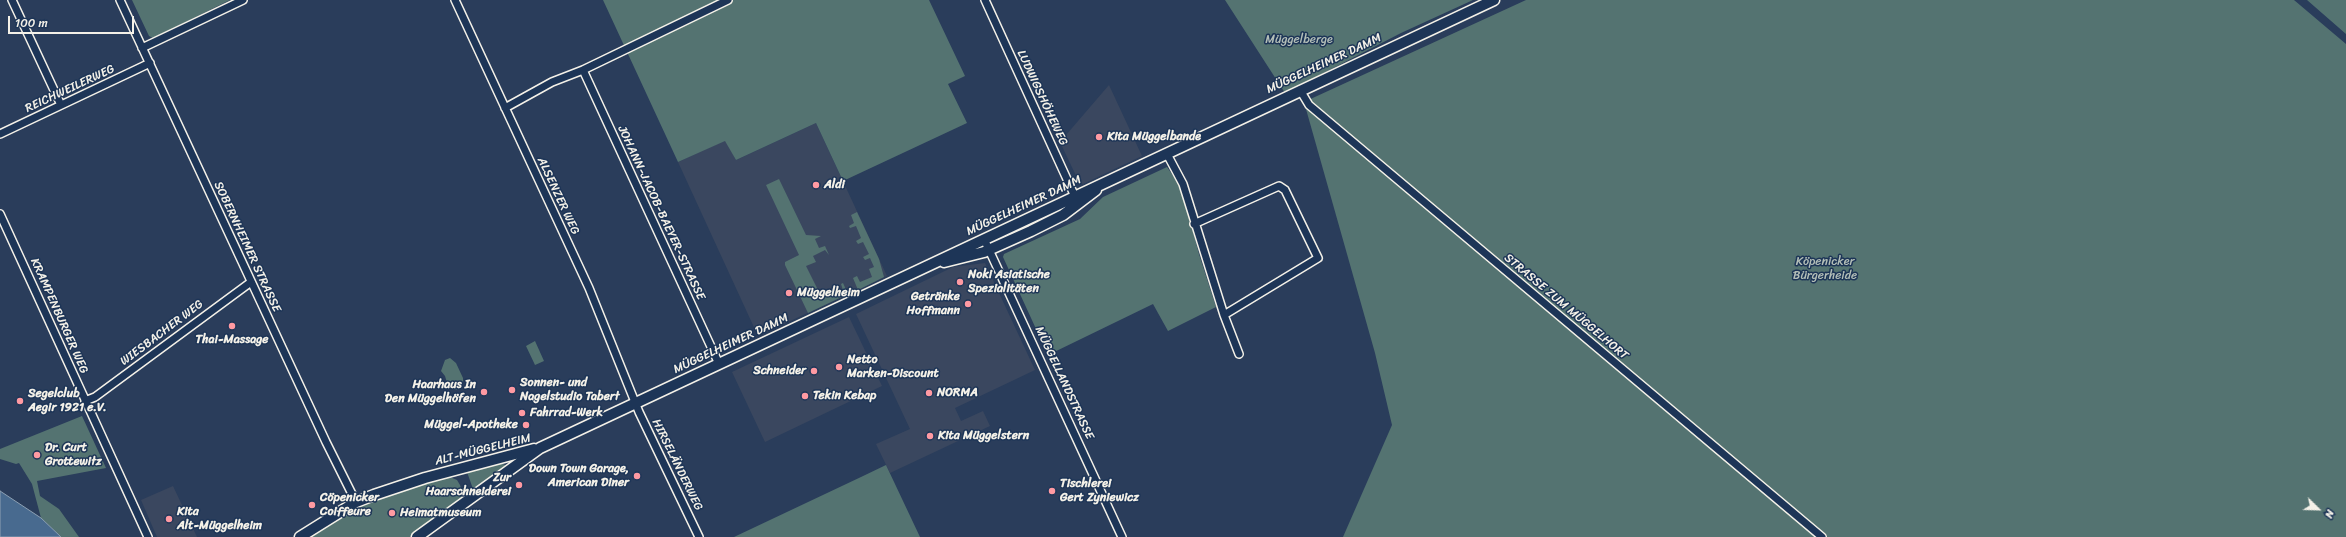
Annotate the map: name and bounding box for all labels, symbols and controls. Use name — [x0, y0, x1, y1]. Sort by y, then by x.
scale bar — [10, 8, 136, 34]
text: 100 m — [15, 12, 48, 34]
street label: MÜGGELHEIMER DAMM — [1264, 31, 1384, 97]
park label: Müggelberge — [1265, 33, 1333, 47]
street label: LUDWIGSHÖHEWEG — [1014, 48, 1070, 148]
street label: REICHWEILERWEG — [23, 62, 117, 116]
street label: JOHANN-JACOB-BAEYER-STRASSE — [614, 124, 708, 302]
place label: Kita Müggelbande — [1107, 130, 1201, 144]
marker: Kita Müggelbande — [1094, 132, 1104, 142]
street label: ALSENZER WEG — [534, 155, 582, 237]
street label: MÜGGELHEIMER DAMM — [964, 173, 1084, 239]
place label: Aldi — [824, 178, 845, 192]
street label: SOBERNHEIMER STRASSE — [210, 179, 284, 315]
marker: Aldi — [811, 180, 821, 190]
street label: STRASSE ZUM MÜGGELHORT — [1501, 251, 1631, 363]
park label: Köpenicker Bürgerheide — [1793, 255, 1857, 283]
street label: KRAMPENBURGER WEG — [27, 256, 91, 376]
place label: Noki Asiatische Spezialitäten — [968, 268, 1050, 296]
marker: Noki Asiatische Spezialitäten — [955, 277, 965, 287]
place label: Müggelheim — [797, 286, 860, 300]
marker: Müggelheim — [784, 288, 794, 298]
place label: Getränke Hoffmann — [907, 290, 960, 318]
street label: WIESBACHER WEG — [118, 297, 206, 369]
marker: Getränke Hoffmann — [963, 299, 973, 309]
street label: MÜGGELHEIMER DAMM — [671, 311, 791, 377]
marker: Thai-Massage — [227, 321, 237, 331]
street label: MÜGGELLANDSTRASSE — [1031, 324, 1097, 442]
place label: Thai-Massage — [196, 333, 268, 347]
place label: Netto Marken-Discount — [847, 353, 939, 381]
marker: Netto Marken-Discount — [834, 362, 844, 372]
place label: Schneider — [753, 364, 806, 378]
marker: Schneider — [809, 366, 819, 376]
place label: Sonnen- und Nagelstudio Tabert — [520, 376, 620, 404]
place label: Haarhaus In Den Müggelhöfen — [385, 378, 476, 406]
marker: Sonnen- und Nagelstudio Tabert — [507, 385, 517, 395]
place label: NORMA — [937, 386, 978, 400]
place label: Segelclub Aegir 1921 e.V. — [28, 387, 107, 415]
marker: Haarhaus In Den Müggelhöfen — [479, 387, 489, 397]
marker: NORMA — [924, 388, 934, 398]
place label: Tekin Kebap — [813, 389, 876, 403]
marker: Tekin Kebap — [800, 391, 810, 401]
marker: Segelclub Aegir 1921 e.V. — [15, 396, 25, 406]
place label: Fahrrad-Werk — [530, 406, 603, 420]
marker: Fahrrad-Werk — [517, 408, 527, 418]
street label: HIRSELÄNDERWEG — [649, 417, 705, 513]
place label: Müggel-Apotheke — [424, 418, 518, 432]
marker: Müggel-Apotheke — [521, 420, 531, 430]
place label: Kita Müggelstern — [938, 429, 1029, 443]
street label: ALT-MÜGGELHEIM — [433, 431, 533, 469]
marker: Kita Müggelstern — [925, 431, 935, 441]
place label: Dr. Curt Grottewitz — [45, 441, 102, 469]
marker: Dr. Curt Grottewitz — [32, 450, 42, 460]
place label: Down Town Garage, American Diner — [529, 462, 629, 490]
place label: Zur Haarschneiderei — [426, 471, 511, 499]
marker: Down Town Garage, American Diner — [632, 471, 642, 481]
place label: Tischlerei Gert Zyniewicz — [1060, 477, 1139, 505]
marker: Zur Haarschneiderei — [514, 480, 524, 490]
marker: Tischlerei Gert Zyniewicz — [1047, 486, 1057, 496]
north arrow — [2298, 489, 2338, 529]
place label: Cöpenicker Coiffeure — [320, 491, 379, 519]
marker: Cöpenicker Coiffeure — [307, 500, 317, 510]
place label: Kita Alt-Müggelheim — [177, 505, 262, 533]
place label: Heimatmuseum — [400, 506, 481, 520]
text: N — [2319, 507, 2340, 521]
marker: Heimatmuseum — [387, 508, 397, 518]
marker: Kita Alt-Müggelheim — [164, 514, 174, 524]

